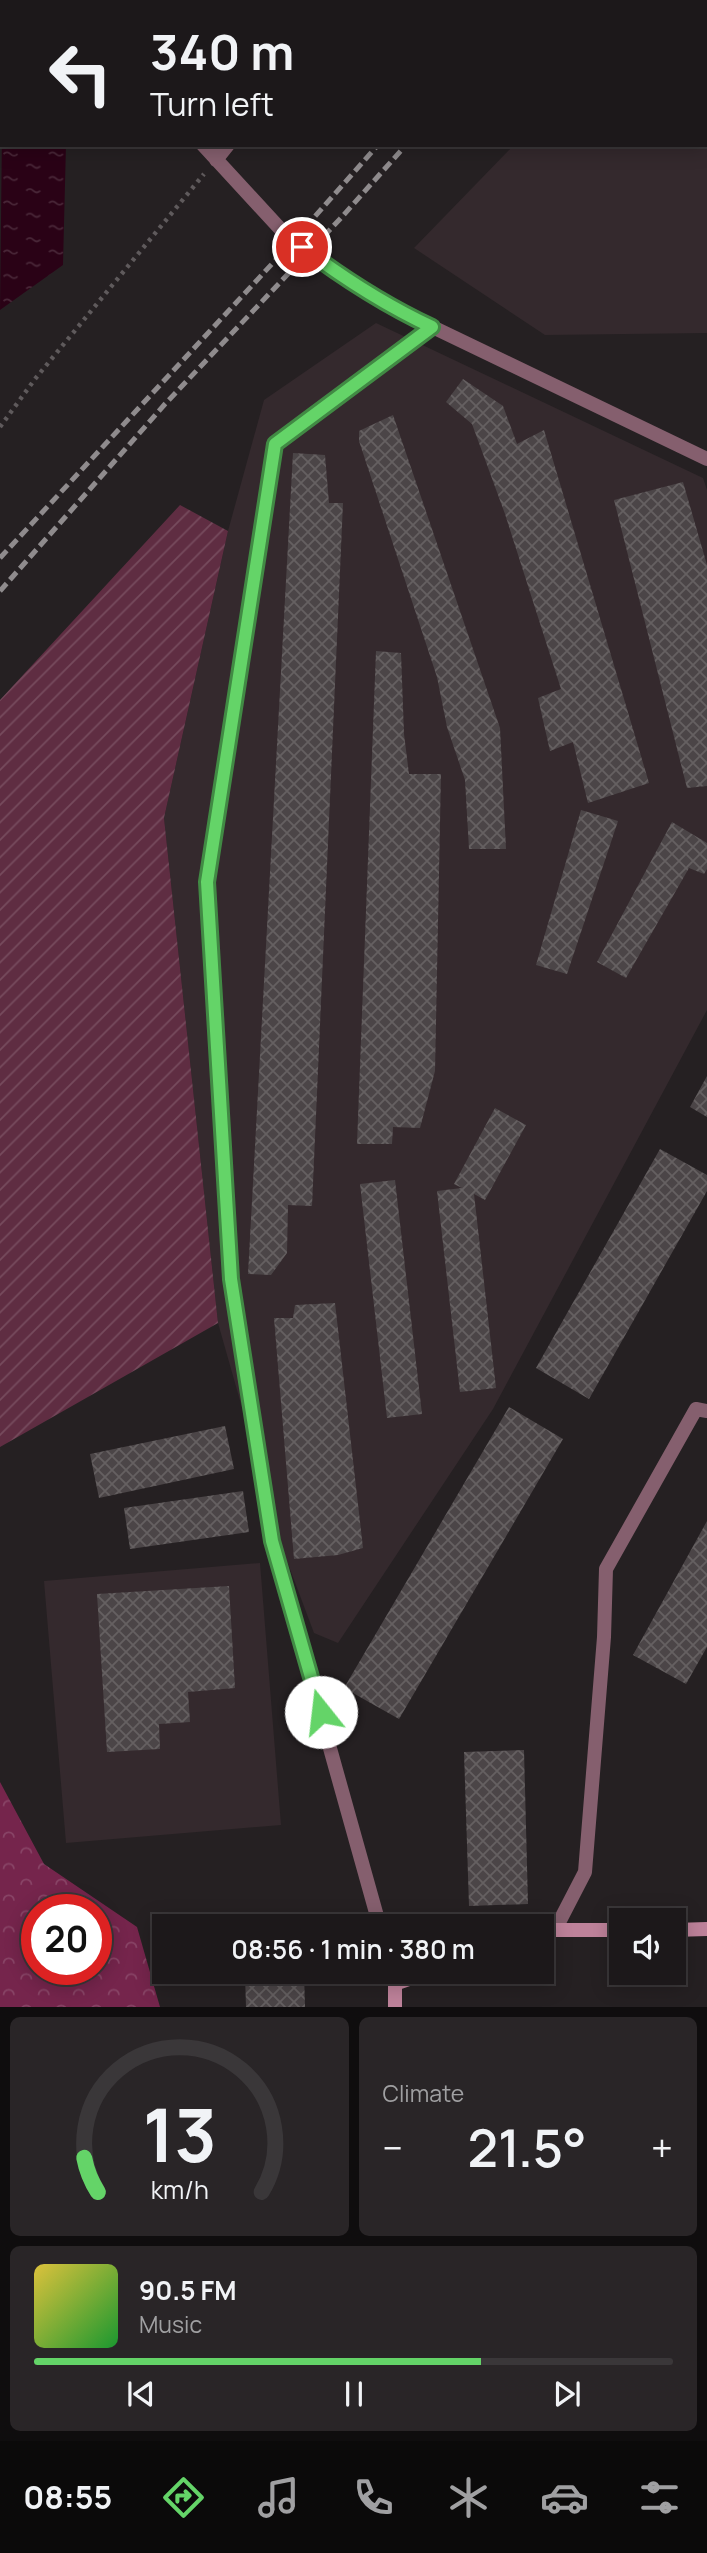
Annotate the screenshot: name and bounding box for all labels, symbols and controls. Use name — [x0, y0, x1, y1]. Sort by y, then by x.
text: 340 m — [150, 18, 294, 85]
icon: left — [35, 28, 126, 119]
text: Turn left — [150, 82, 274, 126]
pin — [272, 217, 332, 277]
icon: arrive — [283, 228, 321, 266]
position arrow — [284, 1675, 358, 1749]
speed limit sign: 20 — [21, 1894, 112, 1985]
map controls — [609, 1908, 686, 1985]
button: sound — [609, 1908, 686, 1985]
text: 08:56 · 1 min · 380 m — [231, 1931, 475, 1967]
text: Climate — [383, 2077, 464, 2109]
text: 13 — [142, 2085, 216, 2185]
text: 21.5° — [468, 2112, 587, 2183]
text: − — [383, 2121, 403, 2173]
text: + — [651, 2121, 673, 2173]
text: km/h — [150, 2172, 208, 2207]
text: 90.5 FM — [139, 2272, 236, 2308]
text: Music — [139, 2308, 202, 2340]
icon: previous — [122, 2375, 160, 2413]
icon: pause — [335, 2375, 373, 2413]
icon: next — [548, 2375, 586, 2413]
icon: directions — [159, 2473, 208, 2522]
icon: music — [254, 2473, 303, 2522]
icon: phone — [349, 2473, 398, 2522]
icon: climate — [444, 2473, 493, 2522]
icon: car — [540, 2473, 589, 2522]
icon: filters — [635, 2473, 684, 2522]
text: 08:55 — [23, 2475, 112, 2519]

